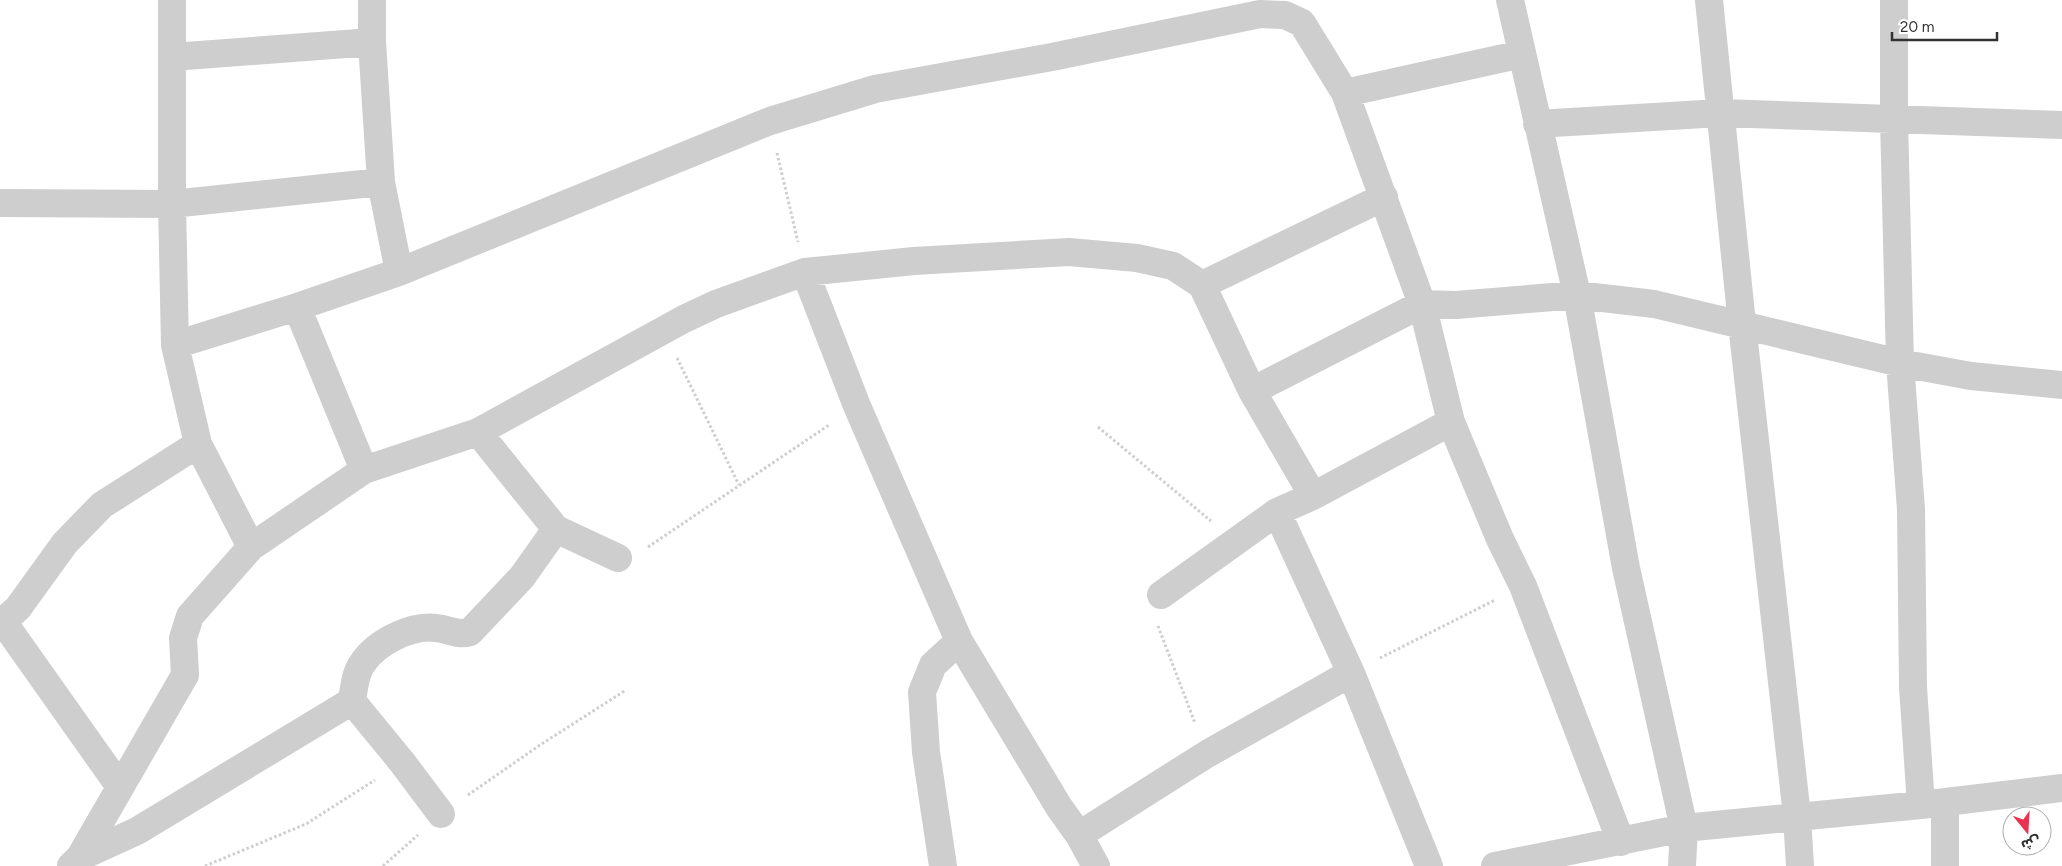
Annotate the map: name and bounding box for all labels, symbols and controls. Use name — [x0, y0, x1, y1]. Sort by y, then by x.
scale bar — [1892, 10, 1997, 42]
text: 20 m — [1900, 18, 1934, 36]
north arrow — [2002, 806, 2052, 856]
text: ش — [2019, 832, 2043, 854]

